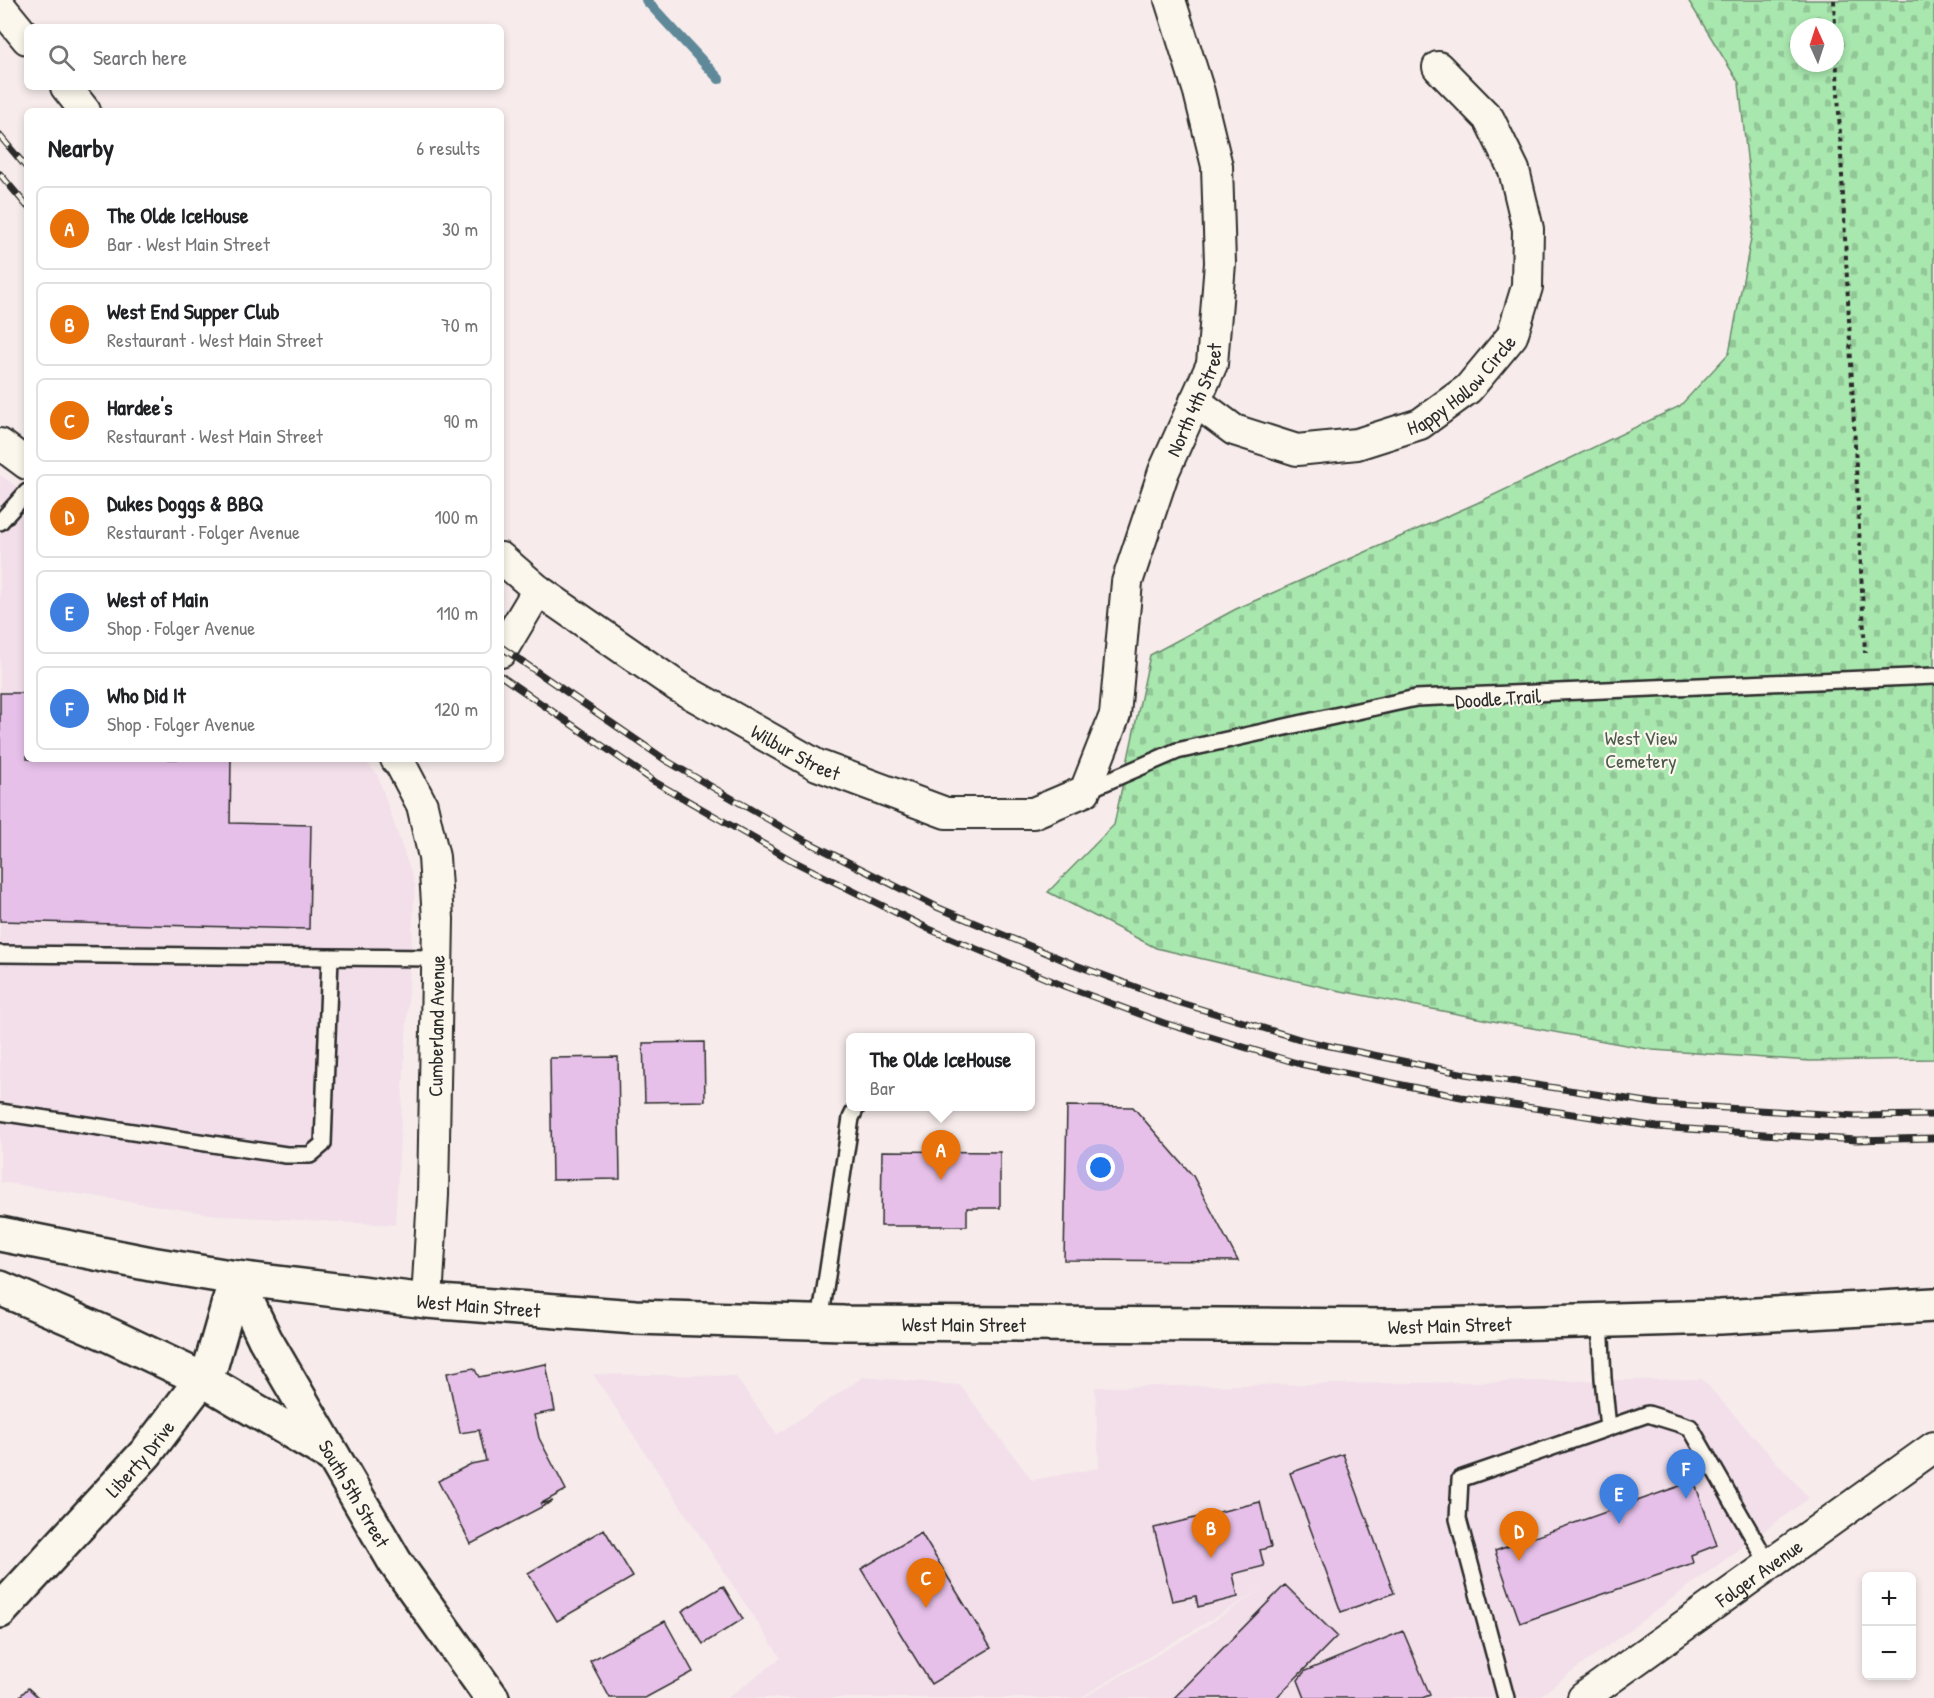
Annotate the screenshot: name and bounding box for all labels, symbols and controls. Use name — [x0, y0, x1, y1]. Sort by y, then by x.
north arrow — [1790, 18, 1844, 72]
search box — [24, 24, 504, 90]
icon: search — [45, 41, 78, 74]
text: Search here — [93, 42, 187, 72]
text: Nearby — [48, 130, 114, 165]
text: 6 results — [416, 134, 480, 161]
text: The Olde IceHouse — [107, 200, 248, 230]
text: A — [65, 215, 74, 242]
text: 30 m — [442, 215, 478, 242]
text: Bar · West Main Street — [107, 230, 270, 257]
text: West End Supper Club — [107, 296, 280, 326]
text: B — [64, 311, 75, 338]
text: 70 m — [441, 311, 478, 338]
text: Restaurant · West Main Street — [107, 326, 323, 353]
street label: Happy Hollow Circle — [1404, 329, 1521, 441]
street label: North 4th Street — [1159, 341, 1227, 460]
text: Hardee's — [107, 392, 173, 422]
text: C — [64, 407, 75, 434]
text: 90 m — [444, 407, 478, 434]
text: Restaurant · West Main Street — [107, 422, 323, 449]
text: Dukes Doggs & BBQ — [107, 488, 264, 518]
text: D — [65, 503, 74, 530]
text: 100 m — [435, 503, 478, 530]
text: Restaurant · Folger Avenue — [107, 518, 300, 545]
text: West of Main — [107, 584, 209, 614]
text: E — [65, 599, 74, 626]
text: 110 m — [436, 599, 478, 626]
text: Shop · Folger Avenue — [107, 614, 255, 641]
text: Who Did It — [107, 680, 185, 710]
street label: Doodle Trail — [1454, 681, 1543, 714]
text: F — [66, 695, 73, 722]
text: 120 m — [434, 695, 478, 722]
text: Shop · Folger Avenue — [107, 710, 255, 737]
street label: Wilbur Street — [747, 717, 845, 786]
park label: West View Cemetery — [1605, 724, 1677, 774]
street label: Cumberland Avenue — [421, 955, 451, 1097]
popup — [846, 1033, 1035, 1111]
text: The Olde IceHouse — [870, 1044, 1011, 1074]
text: Bar — [870, 1074, 895, 1101]
pin: A — [922, 1130, 960, 1180]
your location — [1086, 1153, 1115, 1182]
street label: West Main Street — [415, 1286, 542, 1323]
street label: West Main Street — [1388, 1309, 1513, 1340]
street label: West Main Street — [902, 1310, 1027, 1337]
street label: Liberty Drive — [99, 1414, 180, 1502]
street label: South 5th Street — [313, 1434, 397, 1553]
pin: F — [1666, 1450, 1706, 1499]
pin: E — [1600, 1474, 1638, 1524]
pin: B — [1192, 1508, 1230, 1558]
pin: D — [1500, 1512, 1538, 1561]
street label: Folger Avenue — [1709, 1532, 1808, 1613]
pin: C — [906, 1558, 946, 1608]
map controls — [1862, 1572, 1916, 1680]
button: + — [1862, 1572, 1916, 1626]
button: − — [1862, 1626, 1916, 1680]

